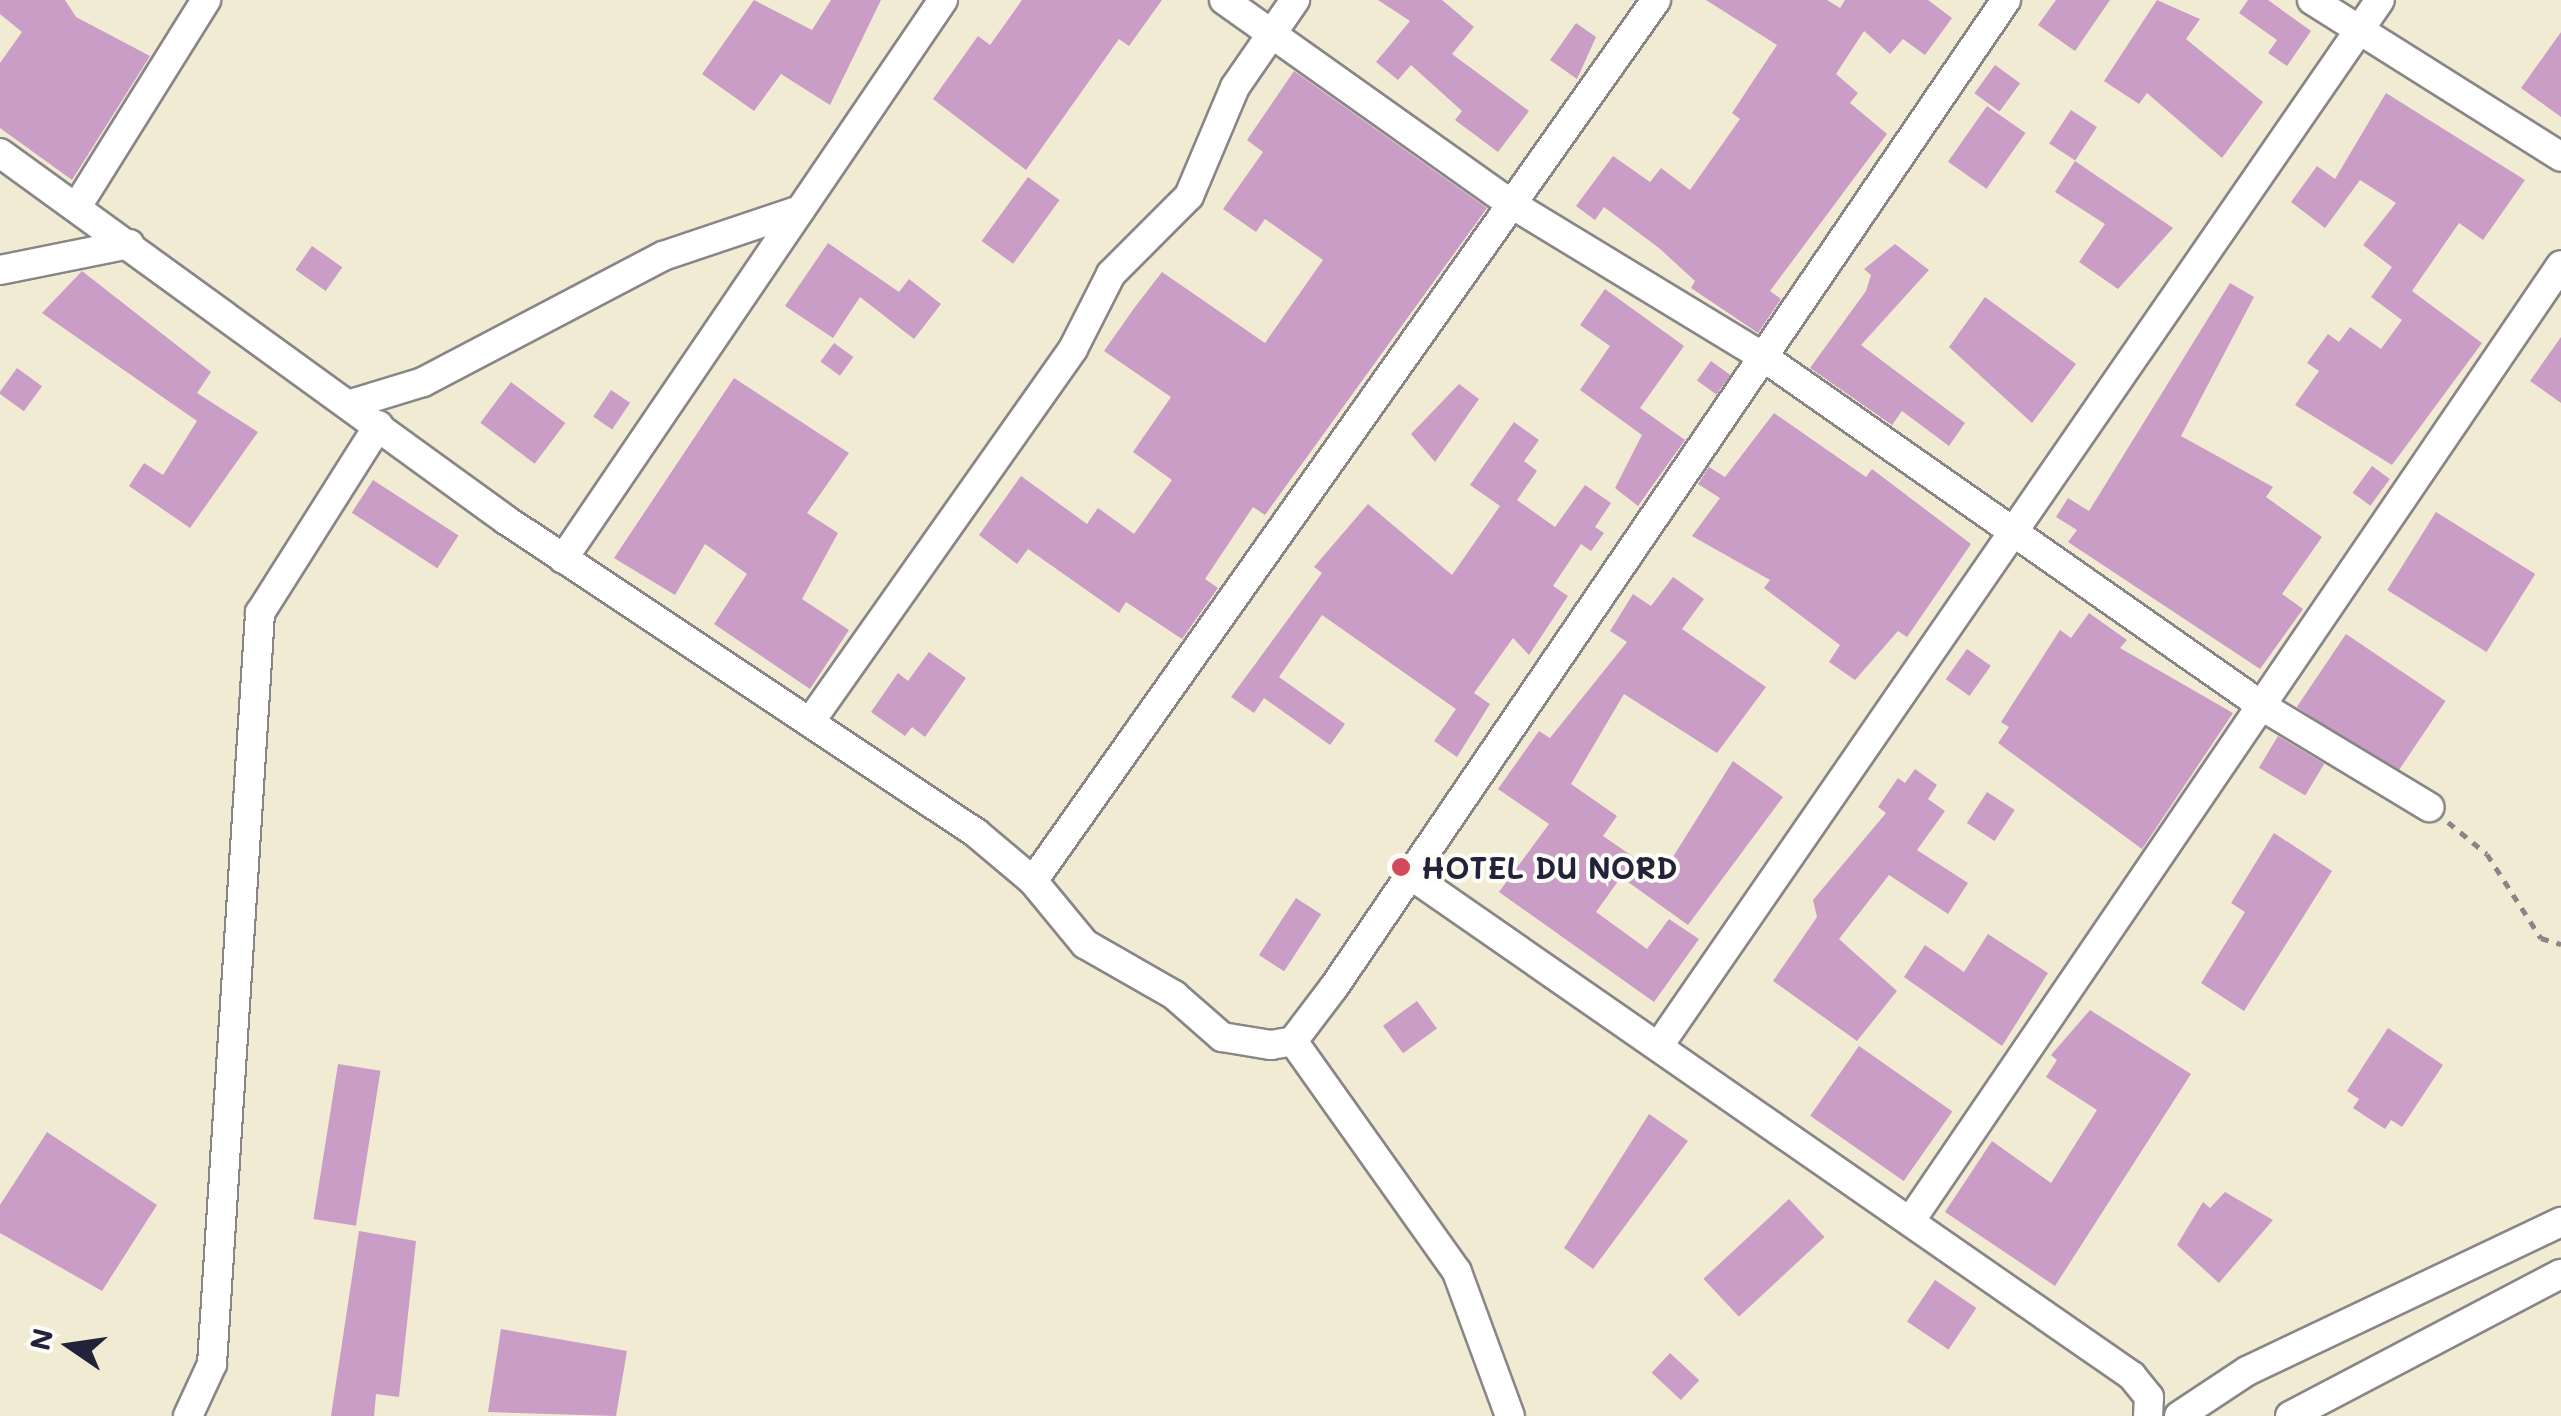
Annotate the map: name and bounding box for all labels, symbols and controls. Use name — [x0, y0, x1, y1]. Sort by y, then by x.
place label: HOTEL DU NORD — [1421, 849, 1677, 885]
marker: HOTEL DU NORD — [1390, 856, 1412, 878]
north arrow — [20, 1296, 120, 1396]
text: N — [21, 1325, 61, 1354]

